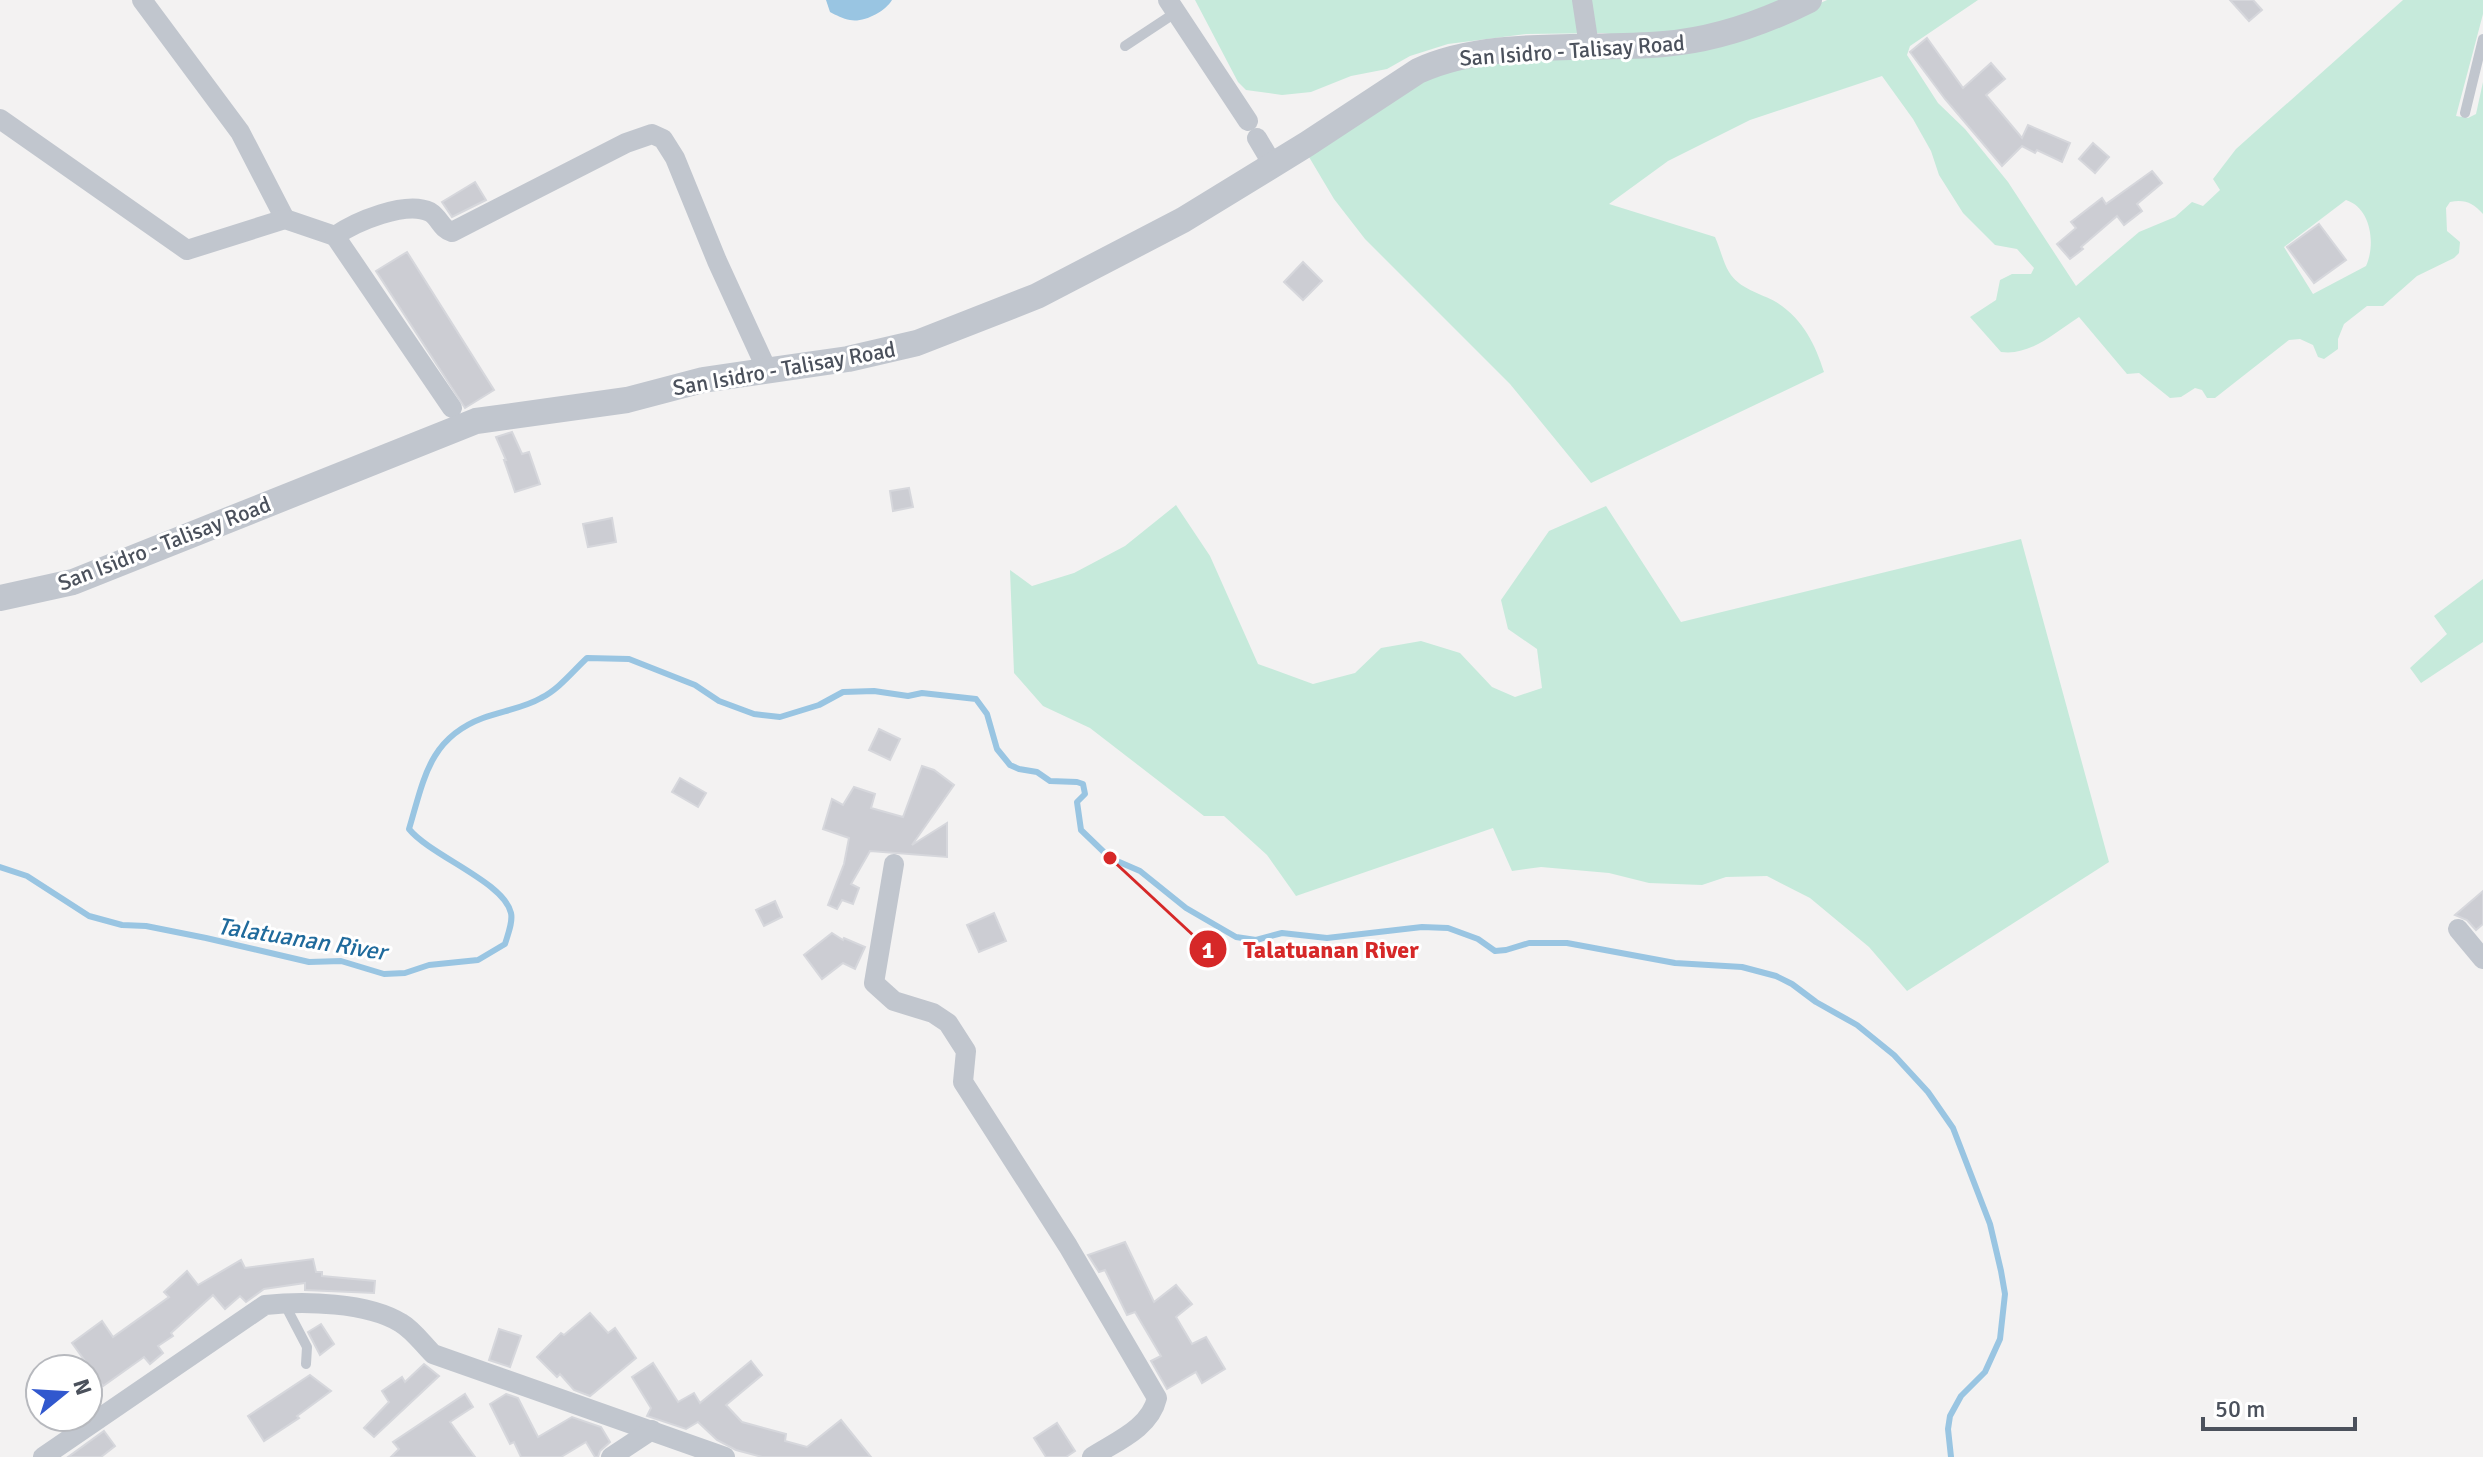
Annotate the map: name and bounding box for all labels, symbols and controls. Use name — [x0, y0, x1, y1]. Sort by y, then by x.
street label: San Isidro - Talisay Road — [1458, 29, 1686, 72]
street label: San Isidro - Talisay Road — [671, 336, 898, 401]
street label: San Isidro - Talisay Road — [54, 490, 274, 597]
water label: Talatuanan River — [215, 911, 392, 968]
callout: Talatuanan River — [1188, 925, 1435, 973]
text: 1 — [1202, 935, 1215, 965]
text: Talatuanan River — [1243, 935, 1419, 965]
north arrow — [24, 1353, 104, 1433]
text: N — [67, 1376, 98, 1398]
scale bar — [2203, 1381, 2355, 1431]
text: 50 m — [2215, 1394, 2265, 1424]

